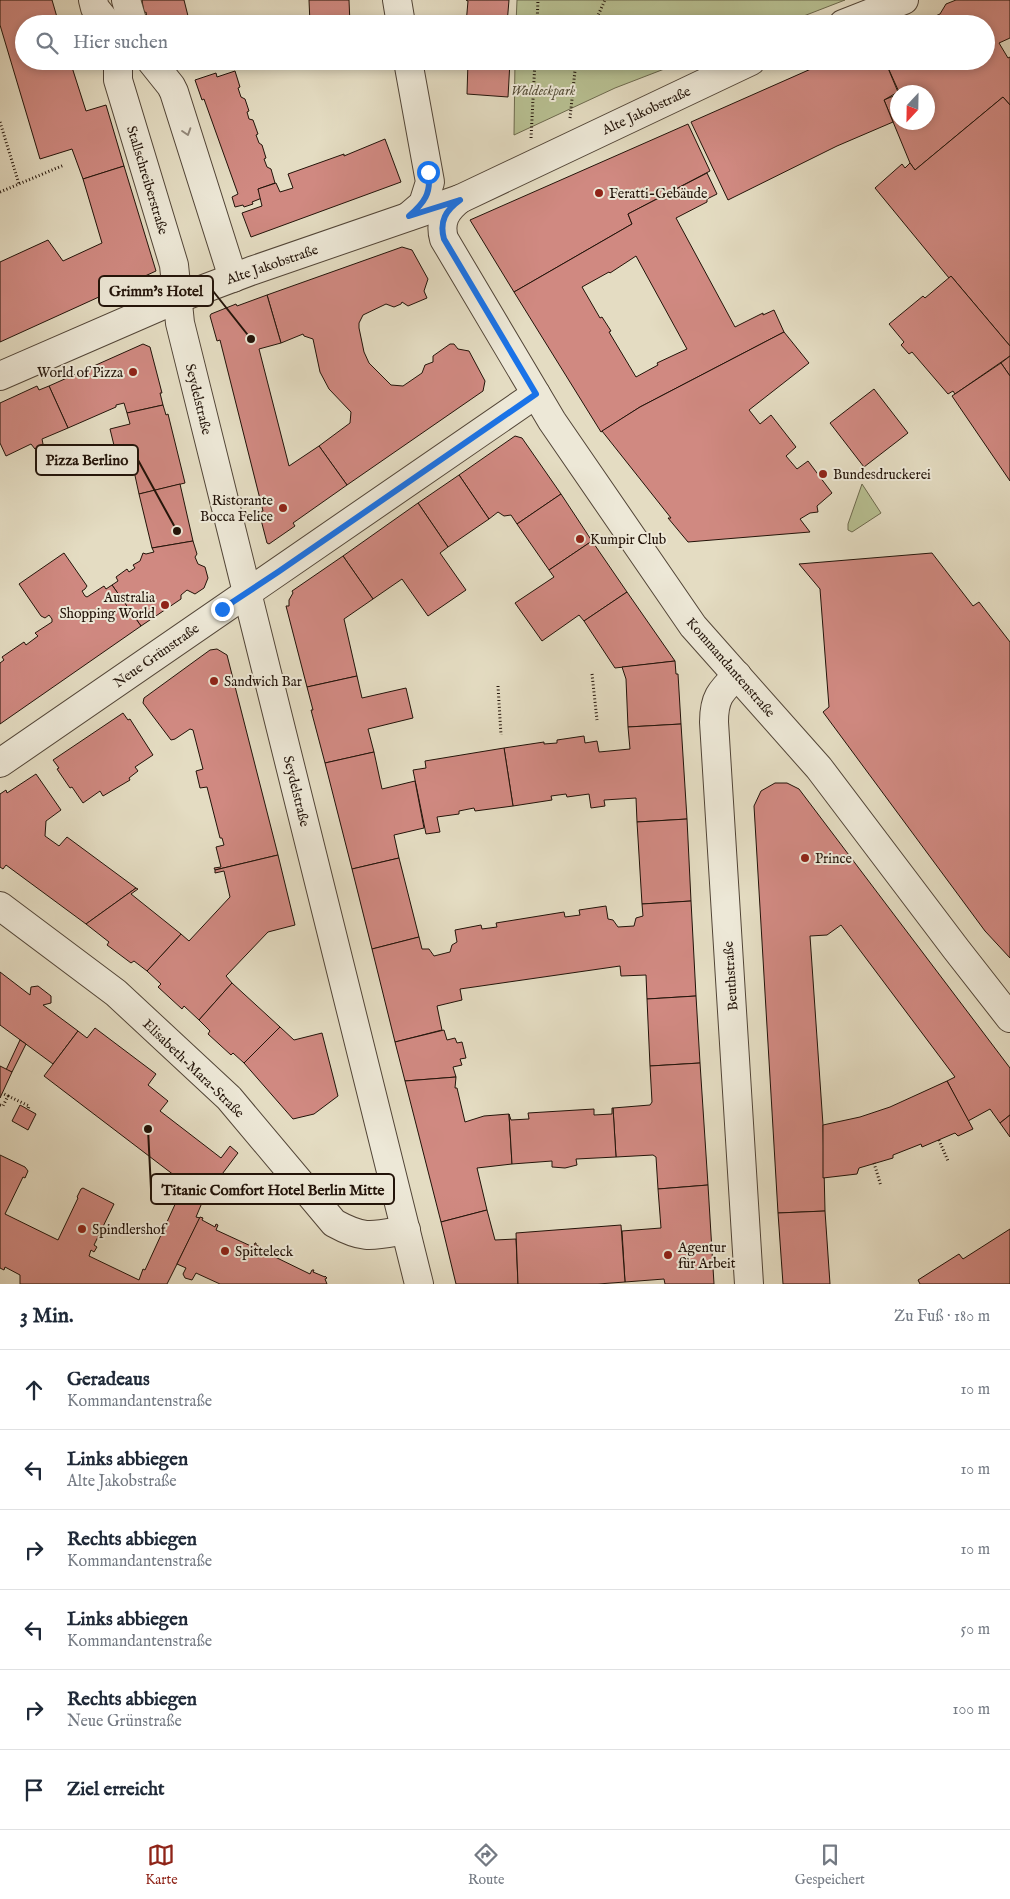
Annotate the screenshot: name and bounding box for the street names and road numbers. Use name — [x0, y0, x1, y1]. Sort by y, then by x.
street label: Alte Jakobstraße — [598, 82, 694, 140]
street label: Stallschreiberstraße — [122, 124, 172, 237]
street label: Alte Jakobstraße — [223, 241, 321, 289]
street label: Seydelstraße — [181, 362, 216, 437]
street label: Kommandantenstraße — [682, 614, 779, 722]
street label: Neue Grünstraße — [110, 619, 203, 692]
street label: Seydelstraße — [279, 754, 314, 829]
street label: Beuthstraße — [720, 940, 742, 1011]
street label: Elisabeth-Mara-Straße — [139, 1015, 248, 1122]

